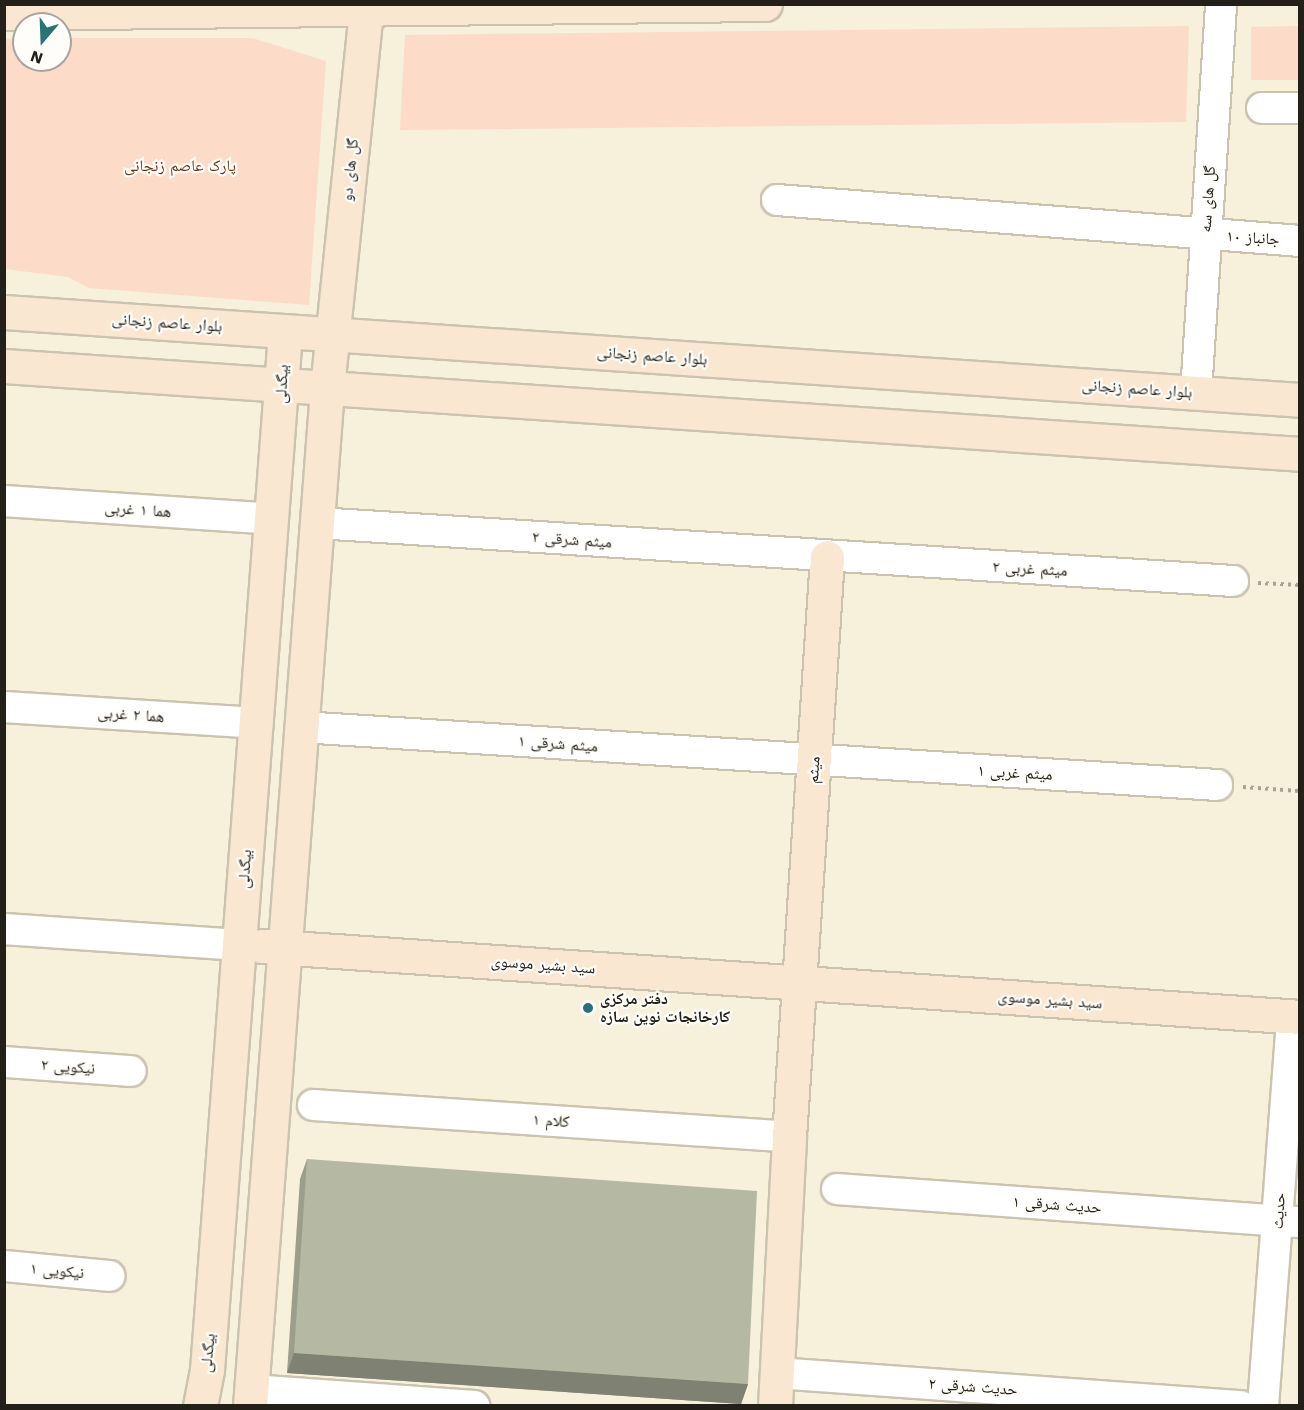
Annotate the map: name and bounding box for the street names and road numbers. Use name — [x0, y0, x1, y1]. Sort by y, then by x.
street label: گل های دو — [337, 138, 363, 202]
street label: گل های سه — [1196, 165, 1220, 233]
street label: جانباز ۱۰ — [1226, 227, 1280, 249]
street label: بلوار عاصم زنجانی — [111, 310, 223, 336]
street label: بلوار عاصم زنجانی — [596, 343, 708, 369]
street label: بیگدلی — [271, 364, 293, 404]
street label: بلوار عاصم زنجانی — [1081, 376, 1193, 402]
street label: هما ۱ غربی — [104, 498, 172, 522]
street label: میثم شرقی ۲ — [531, 528, 613, 552]
street label: میثم غربی ۲ — [992, 557, 1068, 581]
street label: هما ۲ غربی — [97, 703, 165, 727]
street label: میثم شرقی ۱ — [517, 732, 599, 756]
street label: میثم — [803, 756, 825, 784]
street label: میثم غربی ۱ — [977, 761, 1053, 785]
street label: بیگدلی — [234, 849, 256, 889]
street label: سید بشیر موسوی — [490, 952, 596, 978]
street label: سید بشیر موسوی — [997, 987, 1103, 1013]
street label: نیکویی ۲ — [40, 1056, 96, 1078]
street label: کلام ۱ — [532, 1110, 570, 1132]
street label: حدیث شرقی ۱ — [1012, 1192, 1102, 1218]
street label: حدیث — [1268, 1192, 1290, 1230]
street label: نیکویی ۱ — [29, 1259, 85, 1283]
street label: بیگدلی — [196, 1332, 220, 1374]
street label: حدیث شرقی ۲ — [928, 1374, 1018, 1400]

